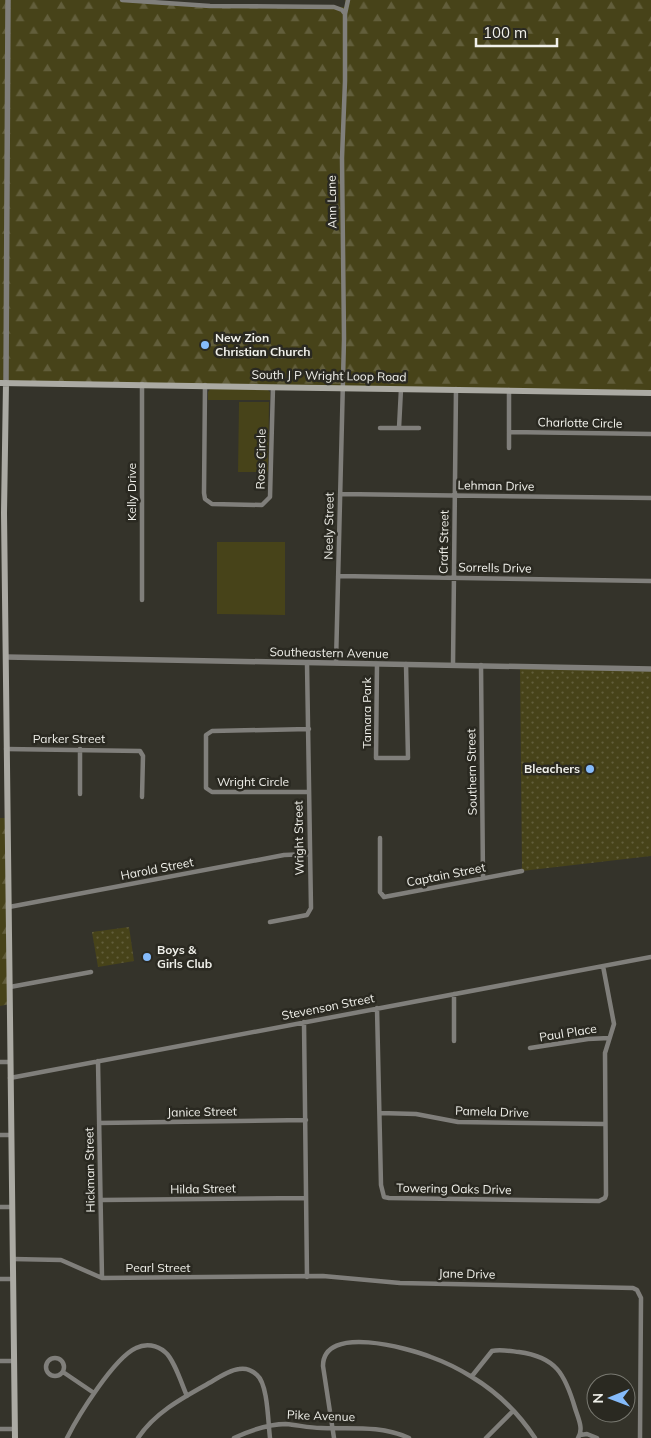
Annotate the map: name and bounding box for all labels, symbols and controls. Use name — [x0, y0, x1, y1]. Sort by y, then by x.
scale bar — [476, 15, 557, 47]
text: 100 m — [483, 23, 527, 42]
street label: Ann Lane — [324, 175, 339, 229]
place label: New Zion Christian Church — [215, 330, 310, 359]
marker: New Zion Christian Church — [199, 339, 211, 351]
street label: South J P Wright Loop Road — [251, 367, 407, 384]
street label: Charlotte Circle — [537, 414, 623, 431]
street label: Ross Circle — [252, 428, 269, 489]
street label: Kelly Drive — [124, 463, 139, 521]
street label: Lehman Drive — [457, 477, 535, 494]
street label: Neely Street — [320, 492, 337, 560]
street label: Craft Street — [435, 510, 452, 574]
street label: Sorrells Drive — [458, 559, 532, 576]
street label: Southeastern Avenue — [269, 644, 389, 661]
street label: Tamara Park — [359, 677, 374, 749]
street label: Southern Street — [463, 729, 480, 815]
street label: Parker Street — [33, 731, 105, 746]
place label: Bleachers — [524, 761, 580, 776]
marker: Bleachers — [584, 763, 596, 775]
street label: Wright Circle — [217, 774, 289, 789]
street label: Wright Street — [290, 801, 307, 875]
street label: Harold Street — [119, 854, 195, 883]
street label: Captain Street — [405, 860, 487, 890]
place label: Boys & Girls Club — [157, 942, 212, 971]
marker: Boys & Girls Club — [141, 951, 153, 963]
street label: Stevenson Street — [280, 990, 375, 1023]
street label: Paul Place — [538, 1021, 598, 1044]
street label: Janice Street — [167, 1103, 237, 1120]
street label: Pamela Drive — [455, 1103, 529, 1120]
street label: Hickman Street — [81, 1127, 98, 1213]
street label: Hilda Street — [170, 1180, 236, 1197]
street label: Towering Oaks Drive — [396, 1180, 512, 1197]
street label: Pearl Street — [126, 1260, 190, 1275]
street label: Jane Drive — [438, 1266, 496, 1281]
north arrow — [586, 1373, 636, 1423]
text: N — [589, 1393, 607, 1404]
street label: Pike Avenue — [287, 1407, 355, 1424]

